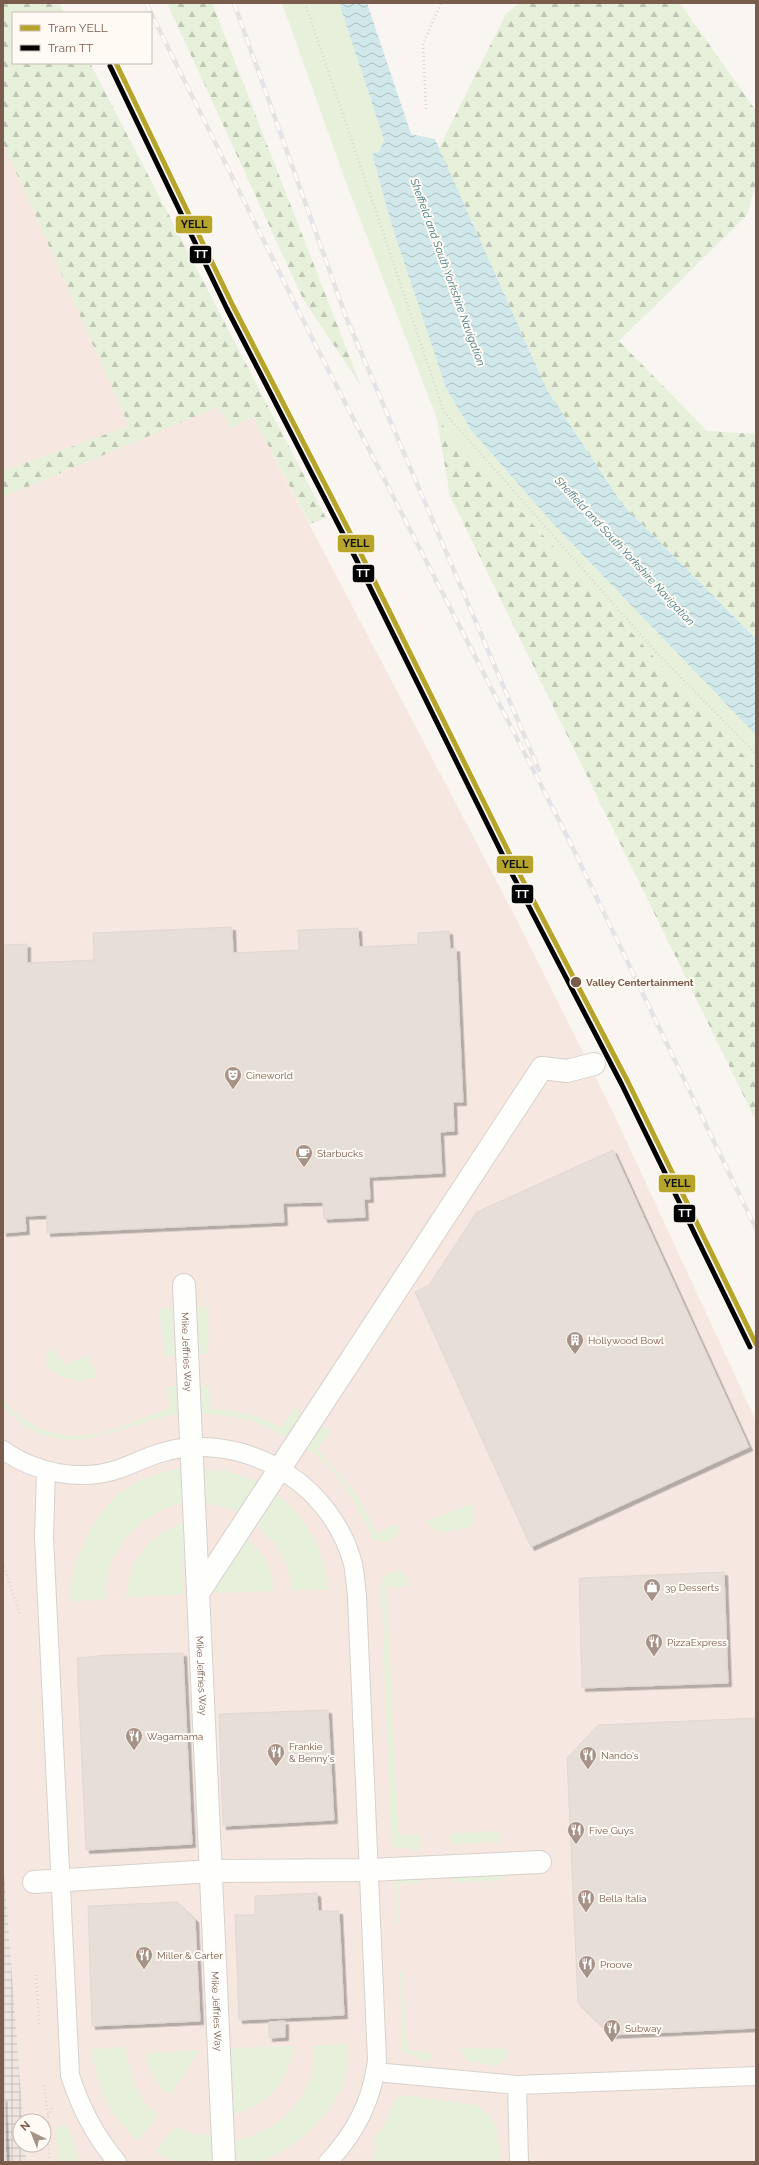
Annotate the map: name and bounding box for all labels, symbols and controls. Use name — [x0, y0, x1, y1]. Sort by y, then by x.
legend — [12, 12, 152, 64]
text: Tram YELL — [48, 21, 108, 35]
text: Tram TT — [48, 41, 94, 55]
water label: Sheffield and South Yorkshire Navigation — [407, 176, 488, 368]
line badge: YELL — [175, 215, 213, 234]
text: YELL — [181, 218, 208, 231]
line badge: TT — [189, 245, 212, 264]
text: TT — [194, 248, 208, 261]
water label: Sheffield and South Yorkshire Navigation — [551, 474, 697, 628]
line badge: YELL — [337, 534, 375, 553]
text: YELL — [343, 537, 370, 550]
line badge: TT — [352, 564, 375, 583]
text: TT — [356, 567, 370, 580]
line badge: YELL — [496, 855, 534, 874]
text: YELL — [502, 858, 529, 871]
line badge: TT — [511, 884, 534, 904]
text: TT — [515, 888, 529, 901]
marker: Valley Centertainment — [569, 975, 583, 989]
place label: Valley Centertainment — [586, 977, 694, 988]
theatre icon: Cineworld — [223, 1065, 243, 1090]
place label: Cineworld — [246, 1070, 293, 1081]
cafe icon: Starbucks — [294, 1143, 314, 1168]
place label: Starbucks — [317, 1148, 363, 1159]
line badge: YELL — [658, 1174, 696, 1193]
text: YELL — [664, 1177, 691, 1190]
line badge: TT — [673, 1204, 696, 1223]
text: TT — [678, 1207, 692, 1220]
street label: Mike Jeffries Way — [179, 1312, 194, 1393]
building icon: Hollywood Bowl — [565, 1330, 585, 1355]
place label: Hollywood Bowl — [588, 1335, 664, 1346]
shop icon: 39 Desserts — [642, 1577, 662, 1602]
place label: 39 Desserts — [665, 1582, 719, 1593]
restaurant icon: PizzaExpress — [644, 1632, 664, 1657]
street label: Mike Jeffries Way — [194, 1635, 209, 1716]
place label: PizzaExpress — [667, 1637, 727, 1648]
restaurant icon: Wagamama — [124, 1726, 144, 1751]
place label: Wagamama — [147, 1731, 203, 1742]
place label: Frankie & Benny's — [289, 1741, 335, 1764]
restaurant icon: Frankie & Benny's — [266, 1742, 286, 1767]
restaurant icon: Nando's — [578, 1745, 598, 1770]
place label: Nando's — [601, 1750, 639, 1761]
restaurant icon: Five Guys — [566, 1820, 586, 1845]
place label: Five Guys — [589, 1825, 634, 1836]
restaurant icon: Bella Italia — [576, 1888, 596, 1913]
place label: Bella Italia — [599, 1893, 647, 1904]
restaurant icon: Miller & Carter — [134, 1945, 154, 1970]
place label: Miller & Carter — [157, 1950, 223, 1961]
restaurant icon: Proove — [577, 1954, 597, 1979]
place label: Proove — [600, 1959, 632, 1970]
street label: Mike Jeffries Way — [209, 1971, 224, 2052]
restaurant icon: Subway — [602, 2018, 622, 2043]
place label: Subway — [625, 2023, 662, 2034]
north arrow — [12, 2113, 52, 2153]
text: N — [18, 2118, 33, 2134]

